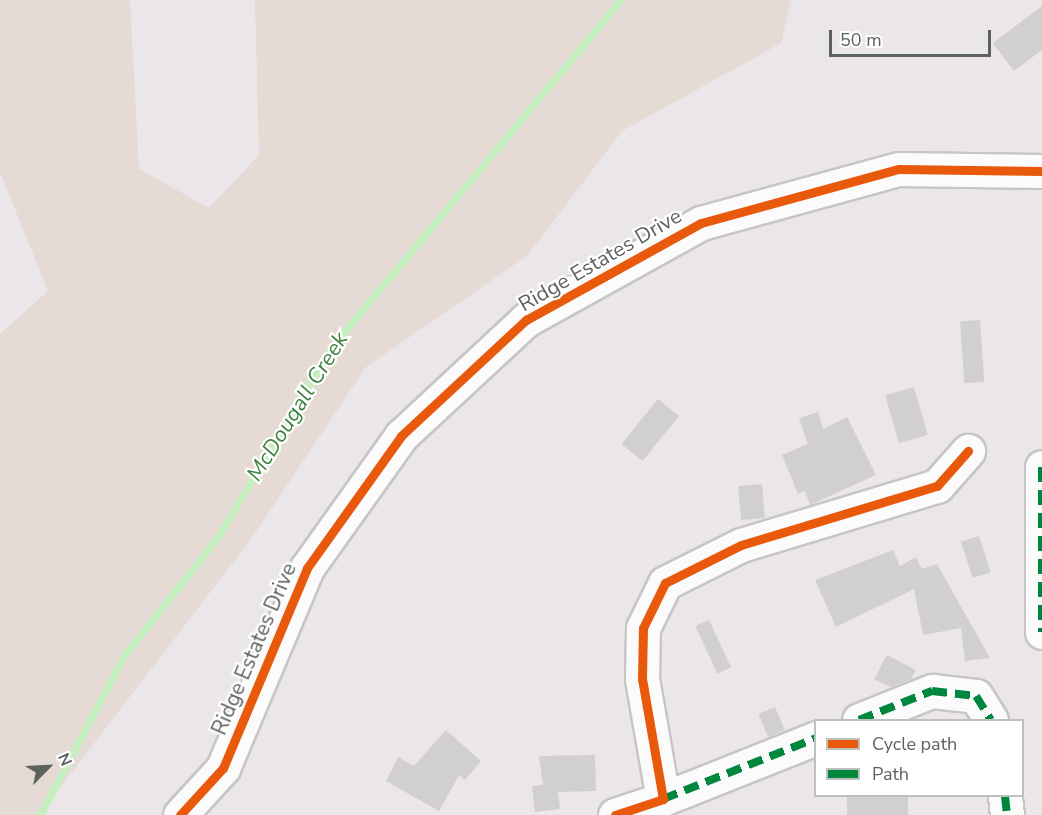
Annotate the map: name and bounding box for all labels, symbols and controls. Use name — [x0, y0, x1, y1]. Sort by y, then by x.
scale bar — [832, 18, 994, 56]
text: 50 m — [840, 28, 882, 52]
street label: Ridge Estates Drive — [514, 203, 686, 317]
water label: McDougall Creek — [242, 328, 354, 486]
street label: Ridge Estates Drive — [206, 559, 302, 739]
legend — [814, 719, 1024, 797]
text: Cycle path — [872, 732, 957, 756]
north arrow — [18, 737, 78, 797]
text: N — [52, 750, 77, 770]
text: Path — [872, 762, 909, 786]

